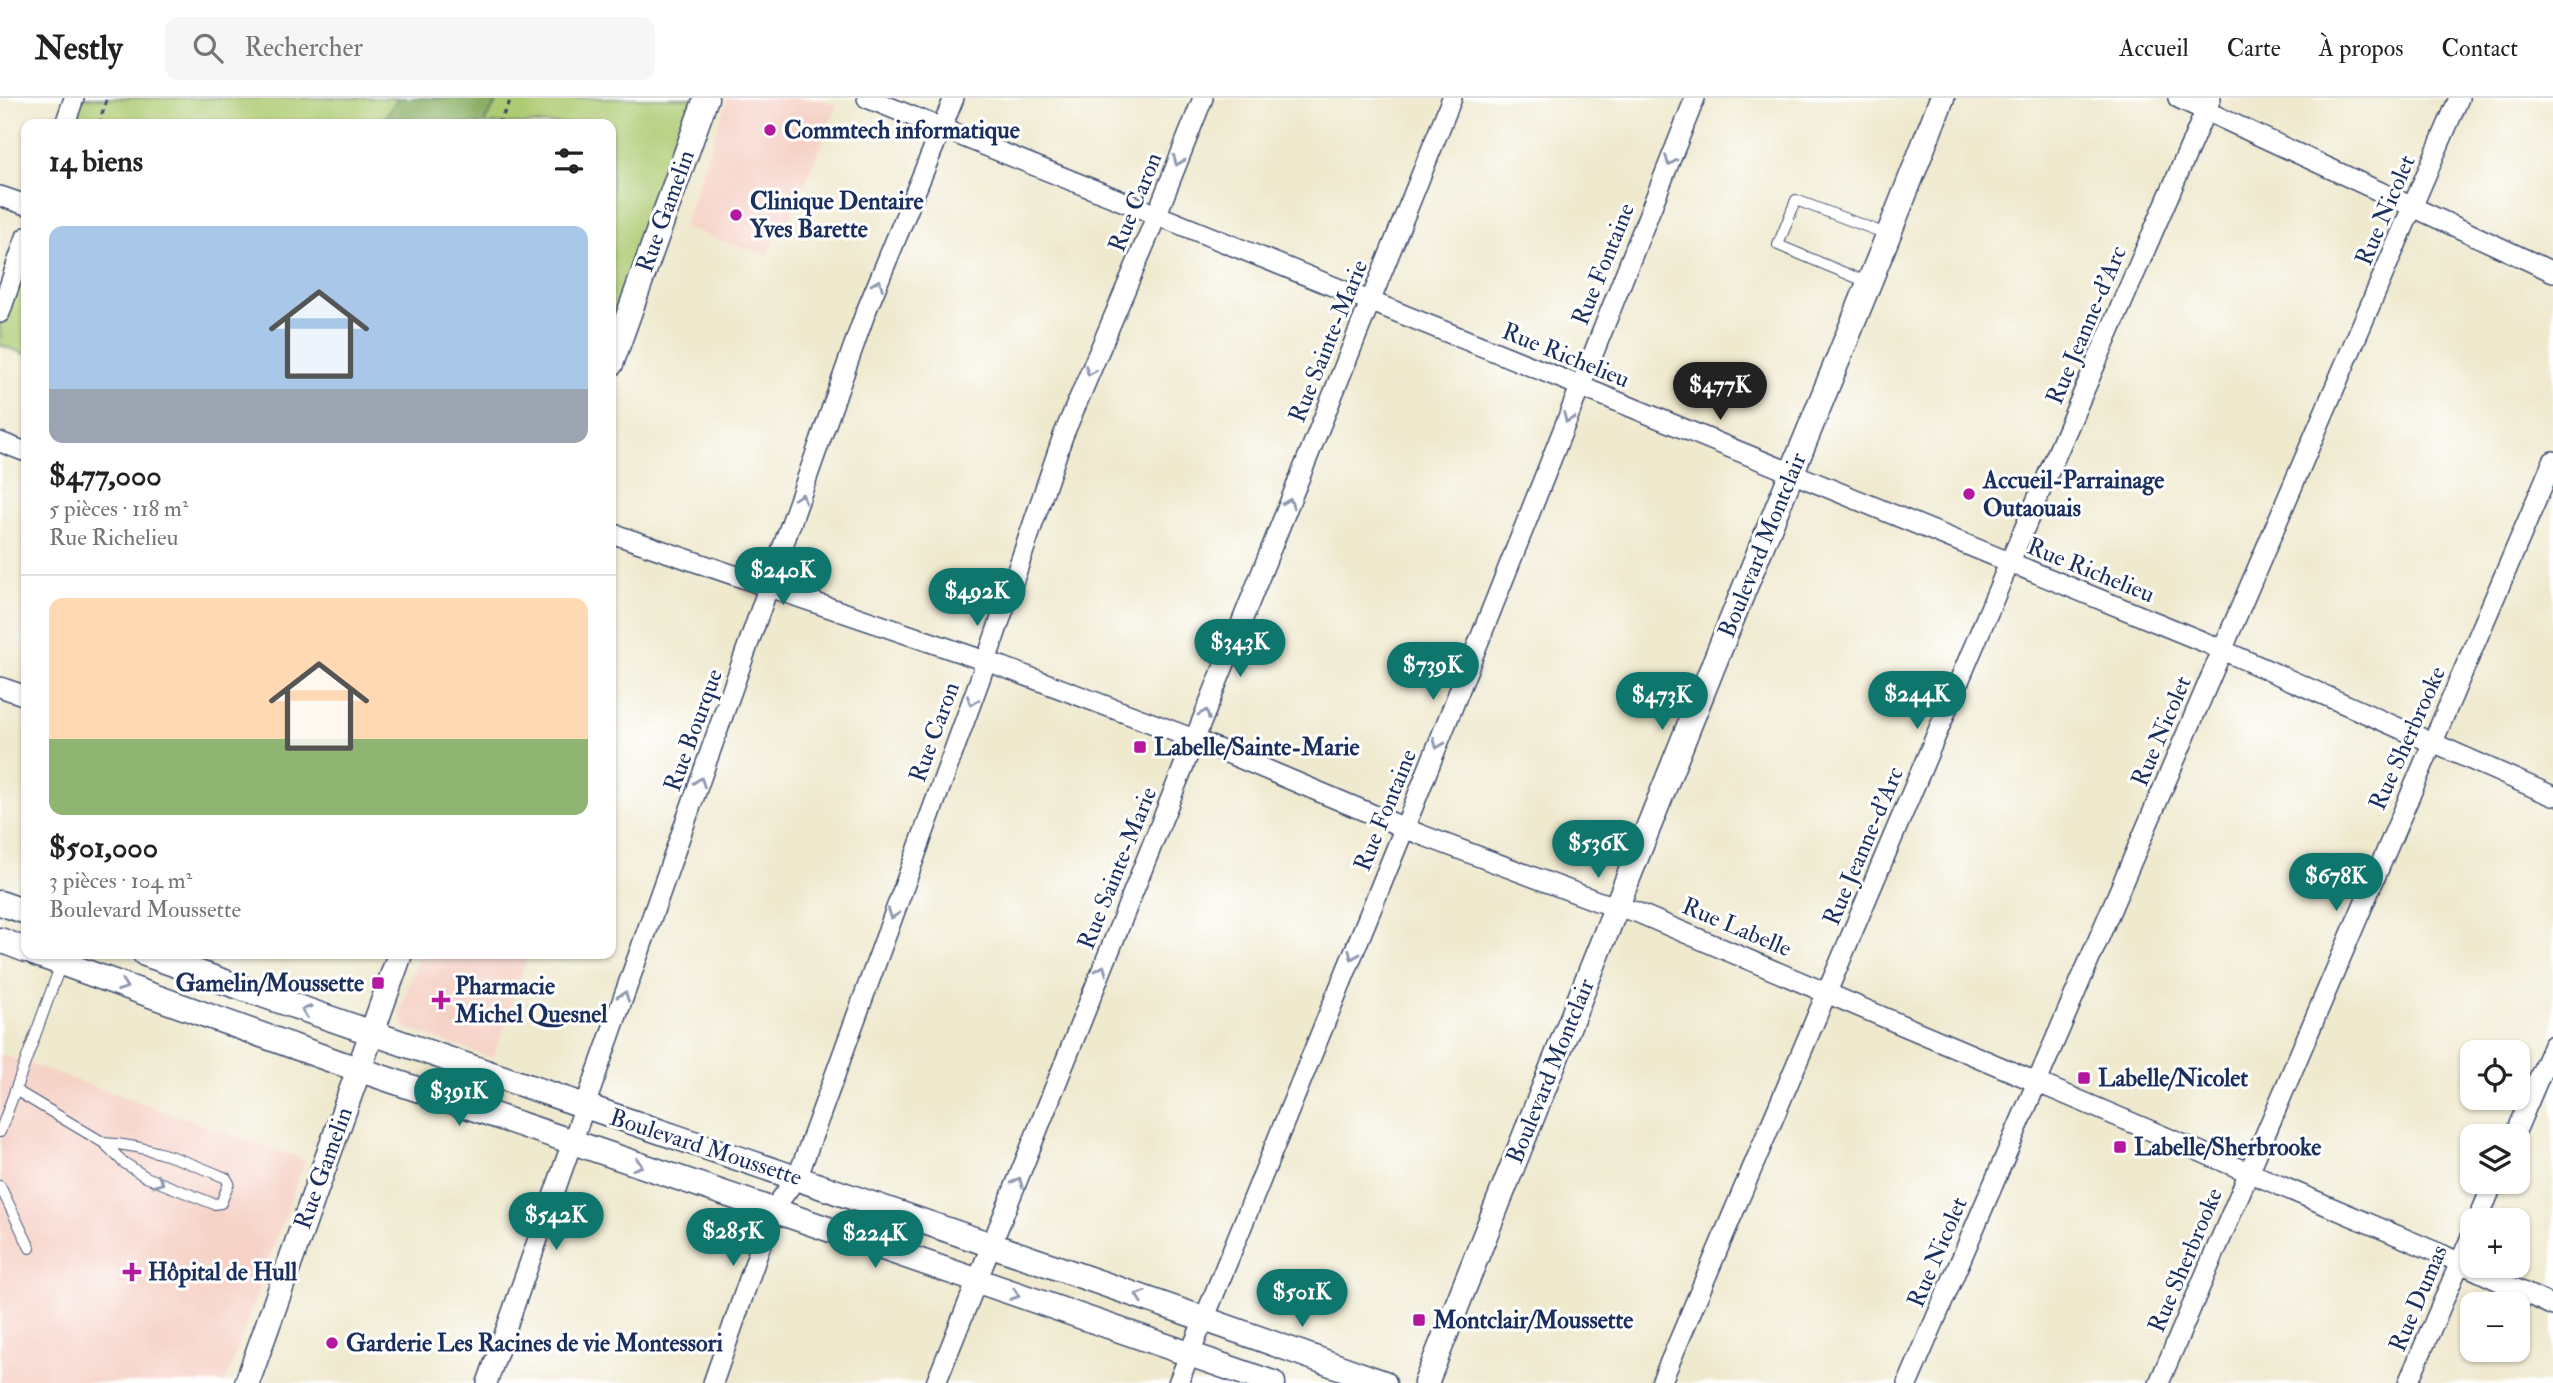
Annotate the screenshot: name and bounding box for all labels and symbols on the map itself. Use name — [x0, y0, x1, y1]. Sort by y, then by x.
place label: Commtech informatique — [784, 115, 1020, 146]
marker: Commtech informatique — [762, 122, 778, 138]
street label: Rue Gamelin — [629, 146, 702, 277]
street label: Rue Caron — [1102, 148, 1169, 256]
street label: Rue Nicolet — [2348, 150, 2423, 270]
one-way arrow — [1172, 155, 1186, 167]
one-way arrow — [1664, 155, 1678, 167]
place label: Clinique Dentaire Yves Barette — [749, 186, 924, 245]
street label: Rue Fontaine — [1565, 199, 1642, 330]
marker: Clinique Dentaire Yves Barette — [728, 207, 744, 223]
street label: Rue Jeanne-d'Arc — [2039, 241, 2134, 409]
street label: Rue Sainte-Marie — [1282, 255, 1375, 427]
one-way arrow — [869, 278, 883, 290]
street label: Rue Richelieu — [1497, 316, 1634, 395]
pin: $477K — [1671, 362, 1769, 422]
one-way arrow — [1085, 365, 1099, 377]
one-way arrow — [1562, 412, 1576, 424]
street label: Boulevard Montclair — [1711, 448, 1814, 642]
place label: Accueil-Parrainage Outaouais — [1982, 465, 2164, 524]
marker: Accueil-Parrainage Outaouais — [1961, 486, 1977, 502]
one-way arrow — [793, 492, 807, 504]
one-way arrow — [1281, 497, 1295, 509]
street label: Rue Richelieu — [2022, 531, 2159, 610]
pin: $240K — [734, 547, 832, 607]
pin: $492K — [928, 568, 1026, 628]
pin: $343K — [1191, 620, 1289, 679]
pin: $739K — [1384, 642, 1482, 702]
street label: Rue Sherbrooke — [2362, 662, 2453, 815]
street label: Rue Bourque — [657, 665, 730, 796]
street label: Rue Nicolet — [2124, 671, 2199, 791]
pin: $473K — [1613, 672, 1711, 732]
pin: $244K — [1868, 672, 1966, 731]
street label: Rue Caron — [902, 678, 967, 787]
one-way arrow — [967, 694, 981, 706]
one-way arrow — [1196, 708, 1210, 720]
place label: Labelle/Sainte-Marie — [1154, 732, 1360, 763]
one-way arrow — [1433, 737, 1447, 749]
marker: Labelle/Sainte-Marie — [1132, 739, 1148, 755]
street label: Rue Fontaine — [1347, 745, 1424, 876]
street label: Rue Jeanne-d'Arc — [1816, 762, 1911, 930]
one-way arrow — [692, 776, 706, 788]
street label: Rue Sainte-Marie — [1071, 782, 1164, 954]
pin: $536K — [1549, 820, 1647, 880]
pin: $678K — [2287, 854, 2385, 913]
street label: Rue Labelle — [1677, 891, 1796, 964]
one-way arrow — [888, 908, 902, 920]
one-way arrow — [1347, 947, 1361, 960]
one-way arrow — [1094, 965, 1108, 977]
place label: Gamelin/Moussette — [175, 968, 364, 999]
place label: Pharmacie Michel Quesnel — [454, 971, 608, 1030]
street label: Boulevard Montclair — [1499, 974, 1602, 1168]
marker: Gamelin/Moussette — [370, 975, 386, 991]
one-way arrow — [117, 977, 129, 991]
one-way arrow — [616, 991, 630, 1003]
marker: Pharmacie Michel Quesnel — [433, 992, 449, 1008]
one-way arrow — [301, 1005, 313, 1019]
place label: Labelle/Nicolet — [2098, 1063, 2248, 1094]
pin: $391K — [410, 1068, 508, 1128]
marker: Labelle/Nicolet — [2076, 1070, 2092, 1086]
street label: Boulevard Moussette — [606, 1102, 806, 1193]
street label: Rue Gamelin — [287, 1103, 360, 1234]
place label: Labelle/Sherbrooke — [2134, 1132, 2321, 1163]
marker: Labelle/Sherbrooke — [2112, 1139, 2128, 1155]
one-way arrow — [632, 1157, 644, 1171]
one-way arrow — [152, 1174, 164, 1188]
one-way arrow — [1010, 1177, 1024, 1189]
street label: Rue Sherbrooke — [2141, 1183, 2230, 1337]
pin: $542K — [507, 1192, 605, 1252]
street label: Rue Nicolet — [1900, 1192, 1975, 1312]
pin: $285K — [684, 1208, 782, 1268]
pin: $224K — [826, 1210, 924, 1270]
street label: Rue Dumas — [2382, 1240, 2455, 1356]
place label: Hôpital de Hull — [148, 1257, 298, 1288]
marker: Hôpital de Hull — [122, 1262, 142, 1282]
pin: $501K — [1253, 1270, 1351, 1329]
one-way arrow — [1009, 1287, 1021, 1301]
one-way arrow — [1135, 1290, 1147, 1304]
place label: Montclair/Moussette — [1432, 1305, 1633, 1336]
marker: Montclair/Moussette — [1411, 1312, 1427, 1328]
place label: Garderie Les Racines de vie Montessori — [346, 1328, 723, 1359]
marker: Garderie Les Racines de vie Montessori — [324, 1335, 340, 1351]

